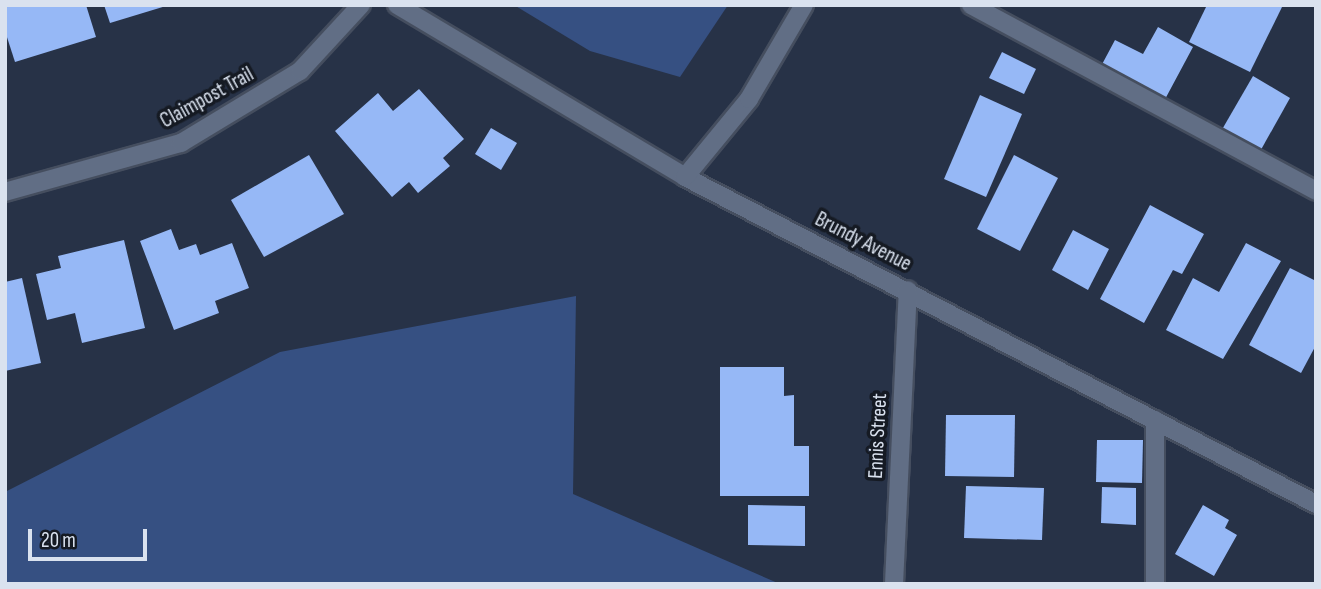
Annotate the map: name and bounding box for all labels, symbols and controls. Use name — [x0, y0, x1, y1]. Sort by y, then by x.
street label: Claimpost Trail — [156, 62, 258, 134]
street label: Brundy Avenue — [811, 207, 915, 277]
street label: Ennis Street — [863, 393, 893, 479]
scale bar — [32, 516, 150, 560]
text: 20 m — [41, 528, 76, 553]

